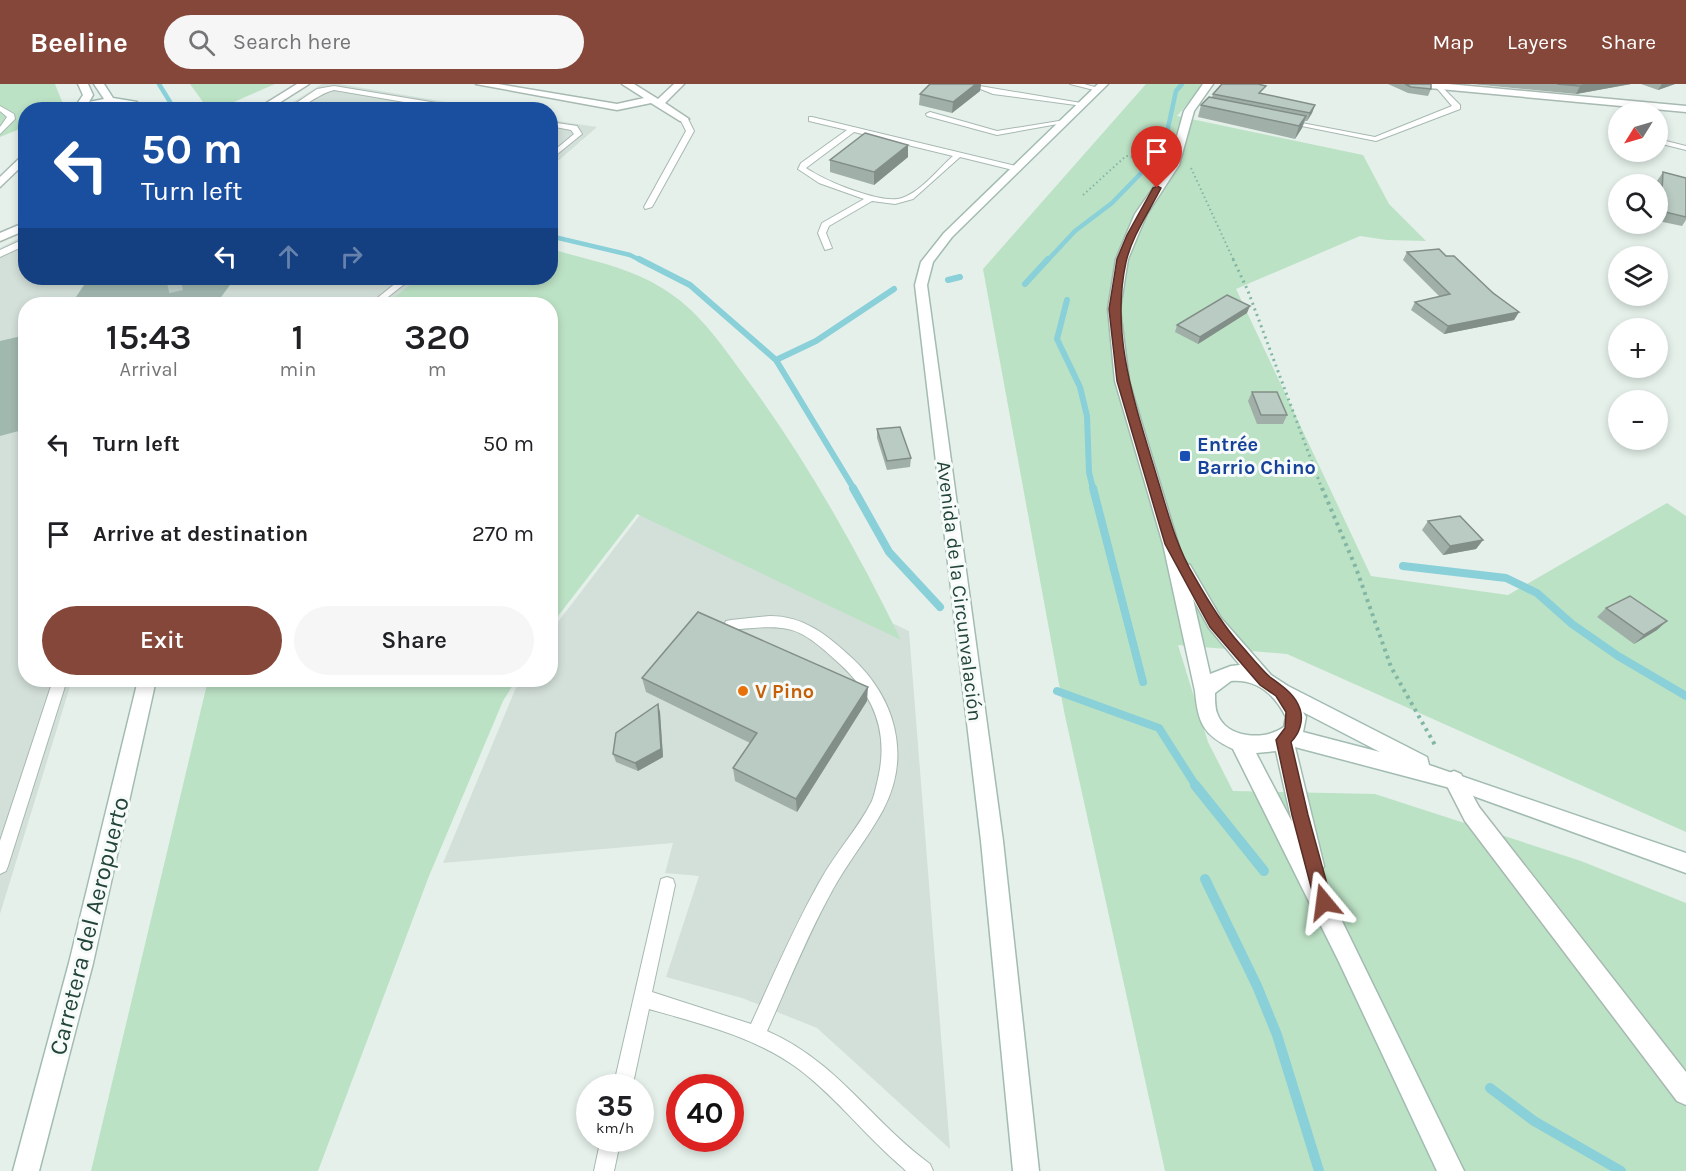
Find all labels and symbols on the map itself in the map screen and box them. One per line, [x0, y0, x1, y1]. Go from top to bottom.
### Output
north arrow [1608, 102, 1668, 162]
pin [1131, 126, 1182, 188]
place label: Entrée Barrio Chino [1197, 433, 1316, 479]
marker: Entrée Barrio Chino [1178, 449, 1192, 463]
street label: Avenida de la Circunvalación [932, 460, 987, 723]
place label: V Pino [755, 680, 814, 703]
marker: V Pino [736, 684, 750, 698]
street label: Carretera del Aeropuerto [43, 794, 135, 1058]
position arrow [1292, 870, 1356, 934]
speed limit sign: 40 [666, 1074, 744, 1152]

